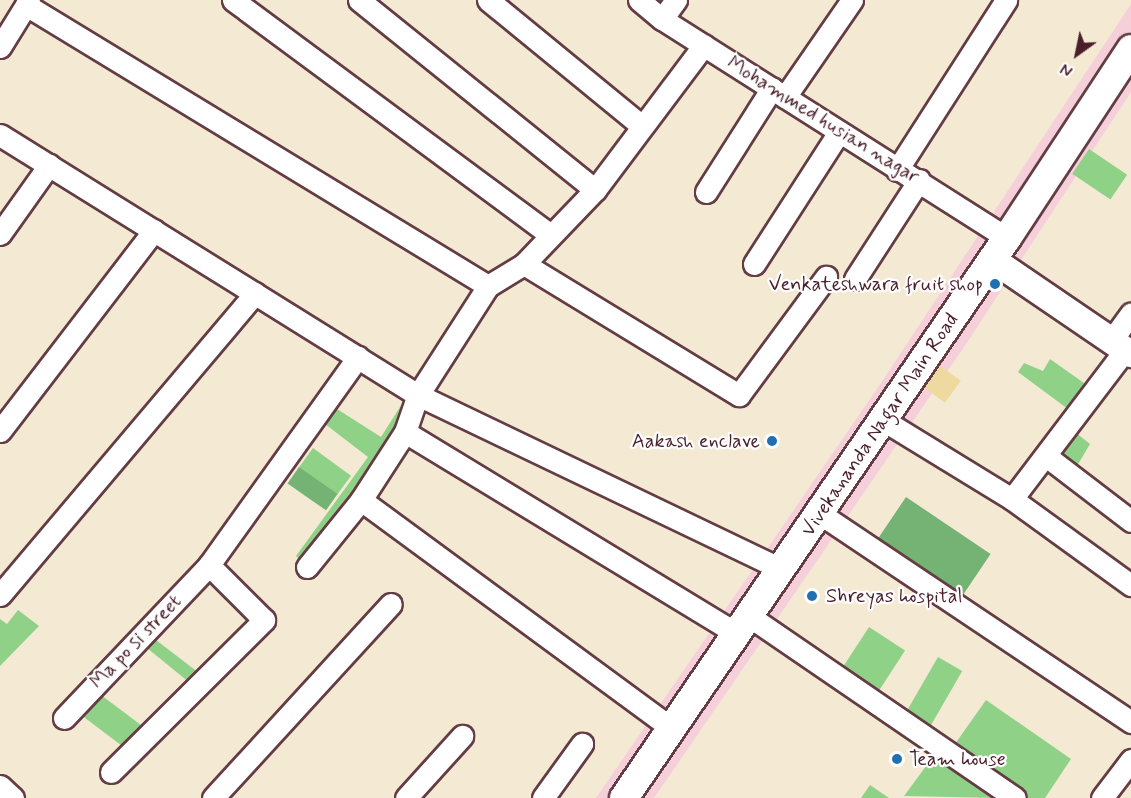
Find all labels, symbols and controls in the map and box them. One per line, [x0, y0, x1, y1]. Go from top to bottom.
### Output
north arrow [1047, 24, 1107, 84]
street label: Mohammed husian nagar [723, 51, 923, 189]
text: N [1057, 58, 1077, 81]
place label: Venkateshwara fruit shop [767, 272, 983, 296]
marker: Venkateshwara fruit shop [988, 277, 1002, 291]
street label: Vivekananda Nagar Main Road [797, 310, 963, 540]
place label: Aakash enclave [632, 429, 760, 453]
marker: Aakash enclave [765, 434, 779, 448]
place label: Shreyas hospital [826, 584, 962, 608]
marker: Shreyas hospital [803, 587, 821, 605]
street label: Ma po si street [85, 590, 187, 694]
place label: Team house [909, 747, 1006, 771]
marker: Team house [890, 752, 904, 766]

